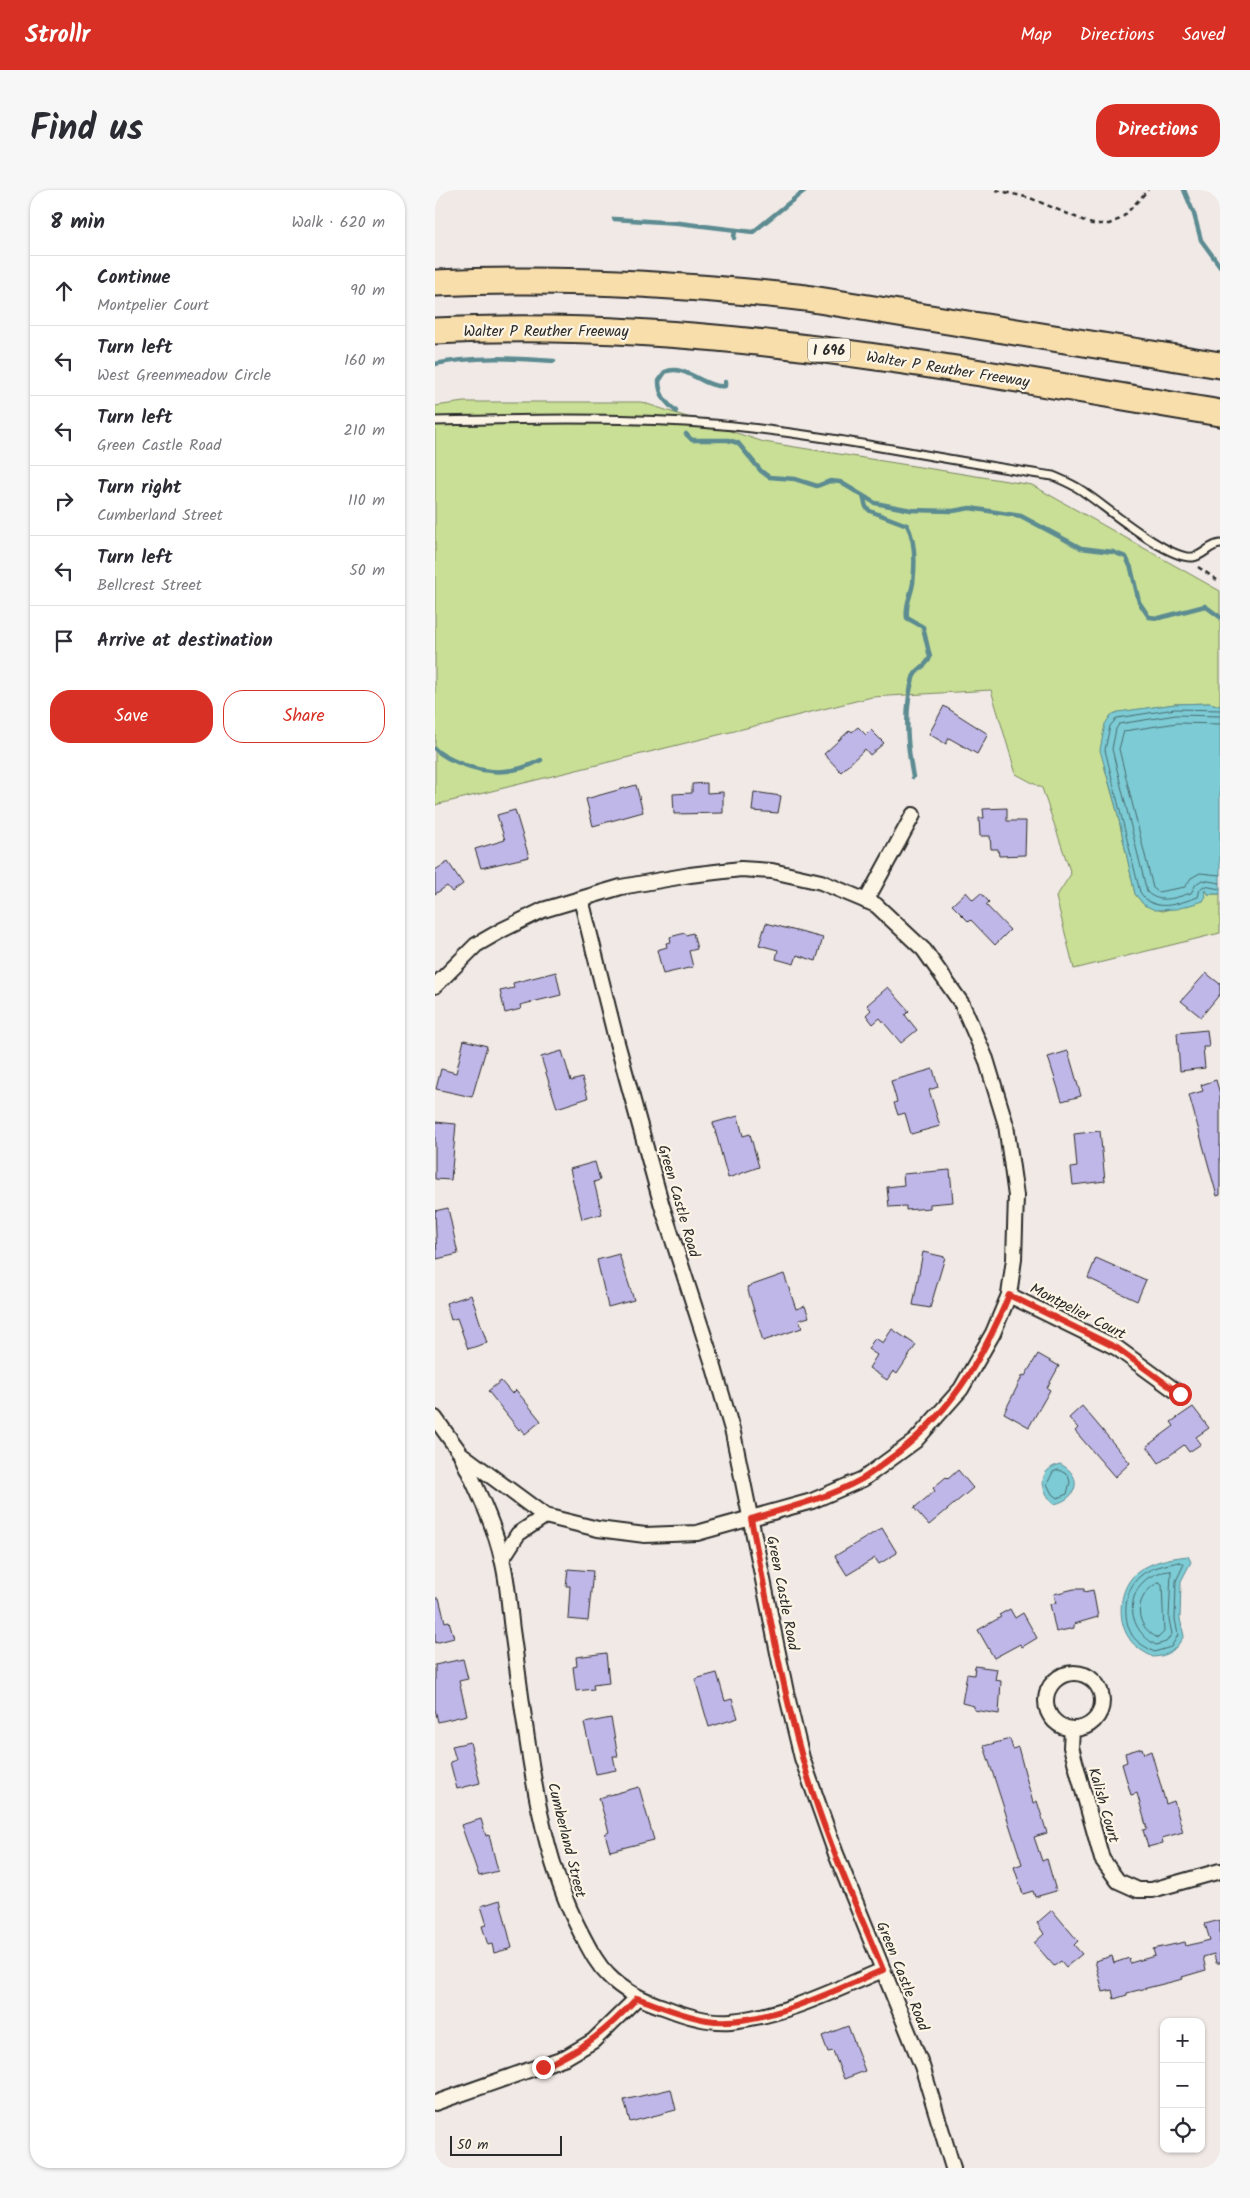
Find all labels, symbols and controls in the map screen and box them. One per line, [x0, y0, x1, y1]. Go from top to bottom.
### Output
text: Strollr [25, 16, 90, 55]
text: Map [1020, 21, 1052, 50]
text: Directions [1080, 21, 1154, 50]
text: Saved [1182, 21, 1225, 50]
text: Find us [30, 102, 143, 158]
button: Directions [1096, 104, 1220, 157]
text: 8 min [50, 206, 105, 239]
text: Walk · 620 m [292, 210, 385, 235]
text: Continue [97, 263, 170, 293]
icon: ahead [50, 277, 78, 305]
text: 90 m [350, 278, 385, 303]
text: Montpelier Court [97, 293, 209, 318]
street label: Walter P Reuther Freeway [464, 320, 629, 344]
text: Turn left [97, 333, 172, 363]
road number: I 696 [808, 338, 850, 362]
street label: Walter P Reuther Freeway [865, 345, 1032, 395]
icon: left [50, 347, 78, 375]
text: 160 m [344, 348, 385, 373]
text: West Greenmeadow Circle [97, 363, 271, 388]
text: Turn left [97, 403, 172, 433]
icon: left [50, 417, 78, 445]
text: 210 m [344, 418, 385, 443]
text: Green Castle Road [97, 433, 221, 458]
text: Turn right [97, 473, 182, 503]
icon: right [50, 487, 78, 515]
text: 110 m [348, 488, 385, 513]
text: Cumberland Street [97, 503, 223, 528]
text: Turn left [97, 543, 172, 573]
icon: left [50, 557, 78, 585]
text: 50 m [349, 558, 385, 583]
text: Bellcrest Street [97, 573, 202, 598]
text: Arrive at destination [97, 626, 273, 656]
icon: arrive [50, 627, 78, 655]
button: Save [50, 690, 213, 743]
button: Share [223, 690, 385, 743]
street label: Green Castle Road [650, 1142, 706, 1261]
street label: Montpelier Court [1025, 1277, 1130, 1347]
route start [1169, 1383, 1192, 1406]
street label: Green Castle Road [759, 1534, 805, 1653]
street label: Kalish Court [1081, 1765, 1125, 1846]
street label: Cumberland Street [540, 1780, 592, 1901]
street label: Green Castle Road [869, 1918, 935, 2035]
map controls [1160, 2018, 1205, 2153]
button: + [1160, 2018, 1205, 2063]
route end [532, 2056, 555, 2079]
button: − [1160, 2063, 1205, 2108]
button: locate [1160, 2108, 1205, 2153]
scale bar [450, 2133, 563, 2156]
text: 50 m [457, 2134, 488, 2156]

